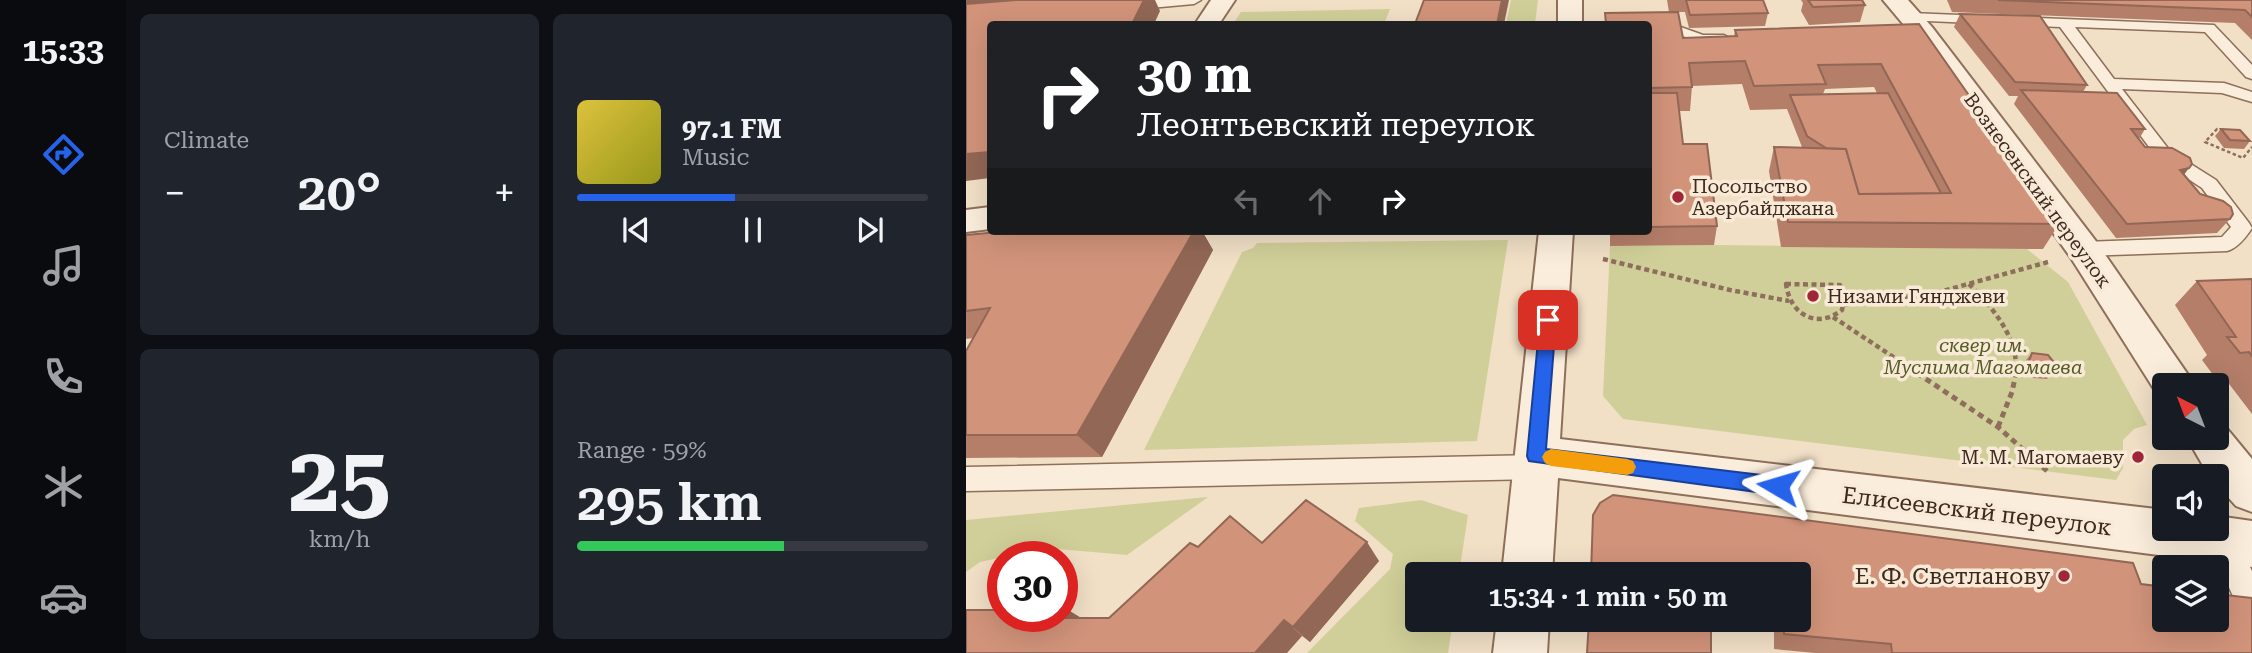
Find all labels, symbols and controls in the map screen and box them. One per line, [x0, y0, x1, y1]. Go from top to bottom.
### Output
text: 15:33 [22, 31, 104, 69]
text: 30 m [1137, 47, 1252, 104]
icon: right [1022, 49, 1113, 140]
street label: Вознесенский переулок [1959, 88, 2116, 292]
text: Леонтьевский переулок [1137, 106, 1535, 144]
text: 97.1 FM [682, 114, 782, 144]
text: Climate [164, 127, 249, 154]
icon: directions [39, 130, 88, 179]
text: Music [682, 144, 749, 171]
text: 20° [298, 162, 381, 223]
text: − [164, 171, 185, 215]
text: + [494, 171, 515, 215]
place label: Посольство Азербайджана [1692, 175, 1835, 220]
icon: left [1228, 182, 1266, 220]
icon: ahead [1301, 182, 1339, 220]
icon: right [1374, 182, 1412, 220]
marker: Посольство Азербайджана [1670, 189, 1686, 205]
icon: previous [617, 211, 655, 249]
icon: pause [734, 211, 772, 249]
icon: next [851, 211, 889, 249]
icon: music [39, 241, 88, 290]
place label: Низами Гянджеви [1827, 285, 2006, 308]
marker: Низами Гянджеви [1805, 288, 1821, 304]
pin [1518, 290, 1578, 350]
icon: arrive [1529, 301, 1567, 339]
park label: сквер им. Муслима Магомаева [1883, 334, 2082, 379]
icon: phone [39, 352, 88, 401]
north arrow [2152, 373, 2230, 450]
map controls [2152, 373, 2229, 632]
text: 25 [289, 427, 390, 533]
text: Range · 59% [577, 437, 706, 464]
place label: М. М. Магомаеву [1961, 446, 2125, 469]
position arrow [1741, 449, 1815, 523]
marker: М. М. Магомаеву [2130, 449, 2146, 465]
icon: climate [39, 462, 88, 511]
button: sound [2152, 464, 2229, 541]
text: 295 km [577, 472, 762, 533]
street label: Елисеевский переулок [1841, 482, 2114, 541]
text: km/h [309, 526, 370, 553]
speed limit sign: 30 [987, 541, 1078, 632]
button: layers [2152, 555, 2229, 632]
place label: Е. Ф. Светланову [1855, 563, 2050, 590]
marker: Е. Ф. Светланову [2056, 568, 2072, 584]
icon: car [39, 573, 88, 622]
text: 15:34 · 1 min · 50 m [1488, 582, 1728, 612]

